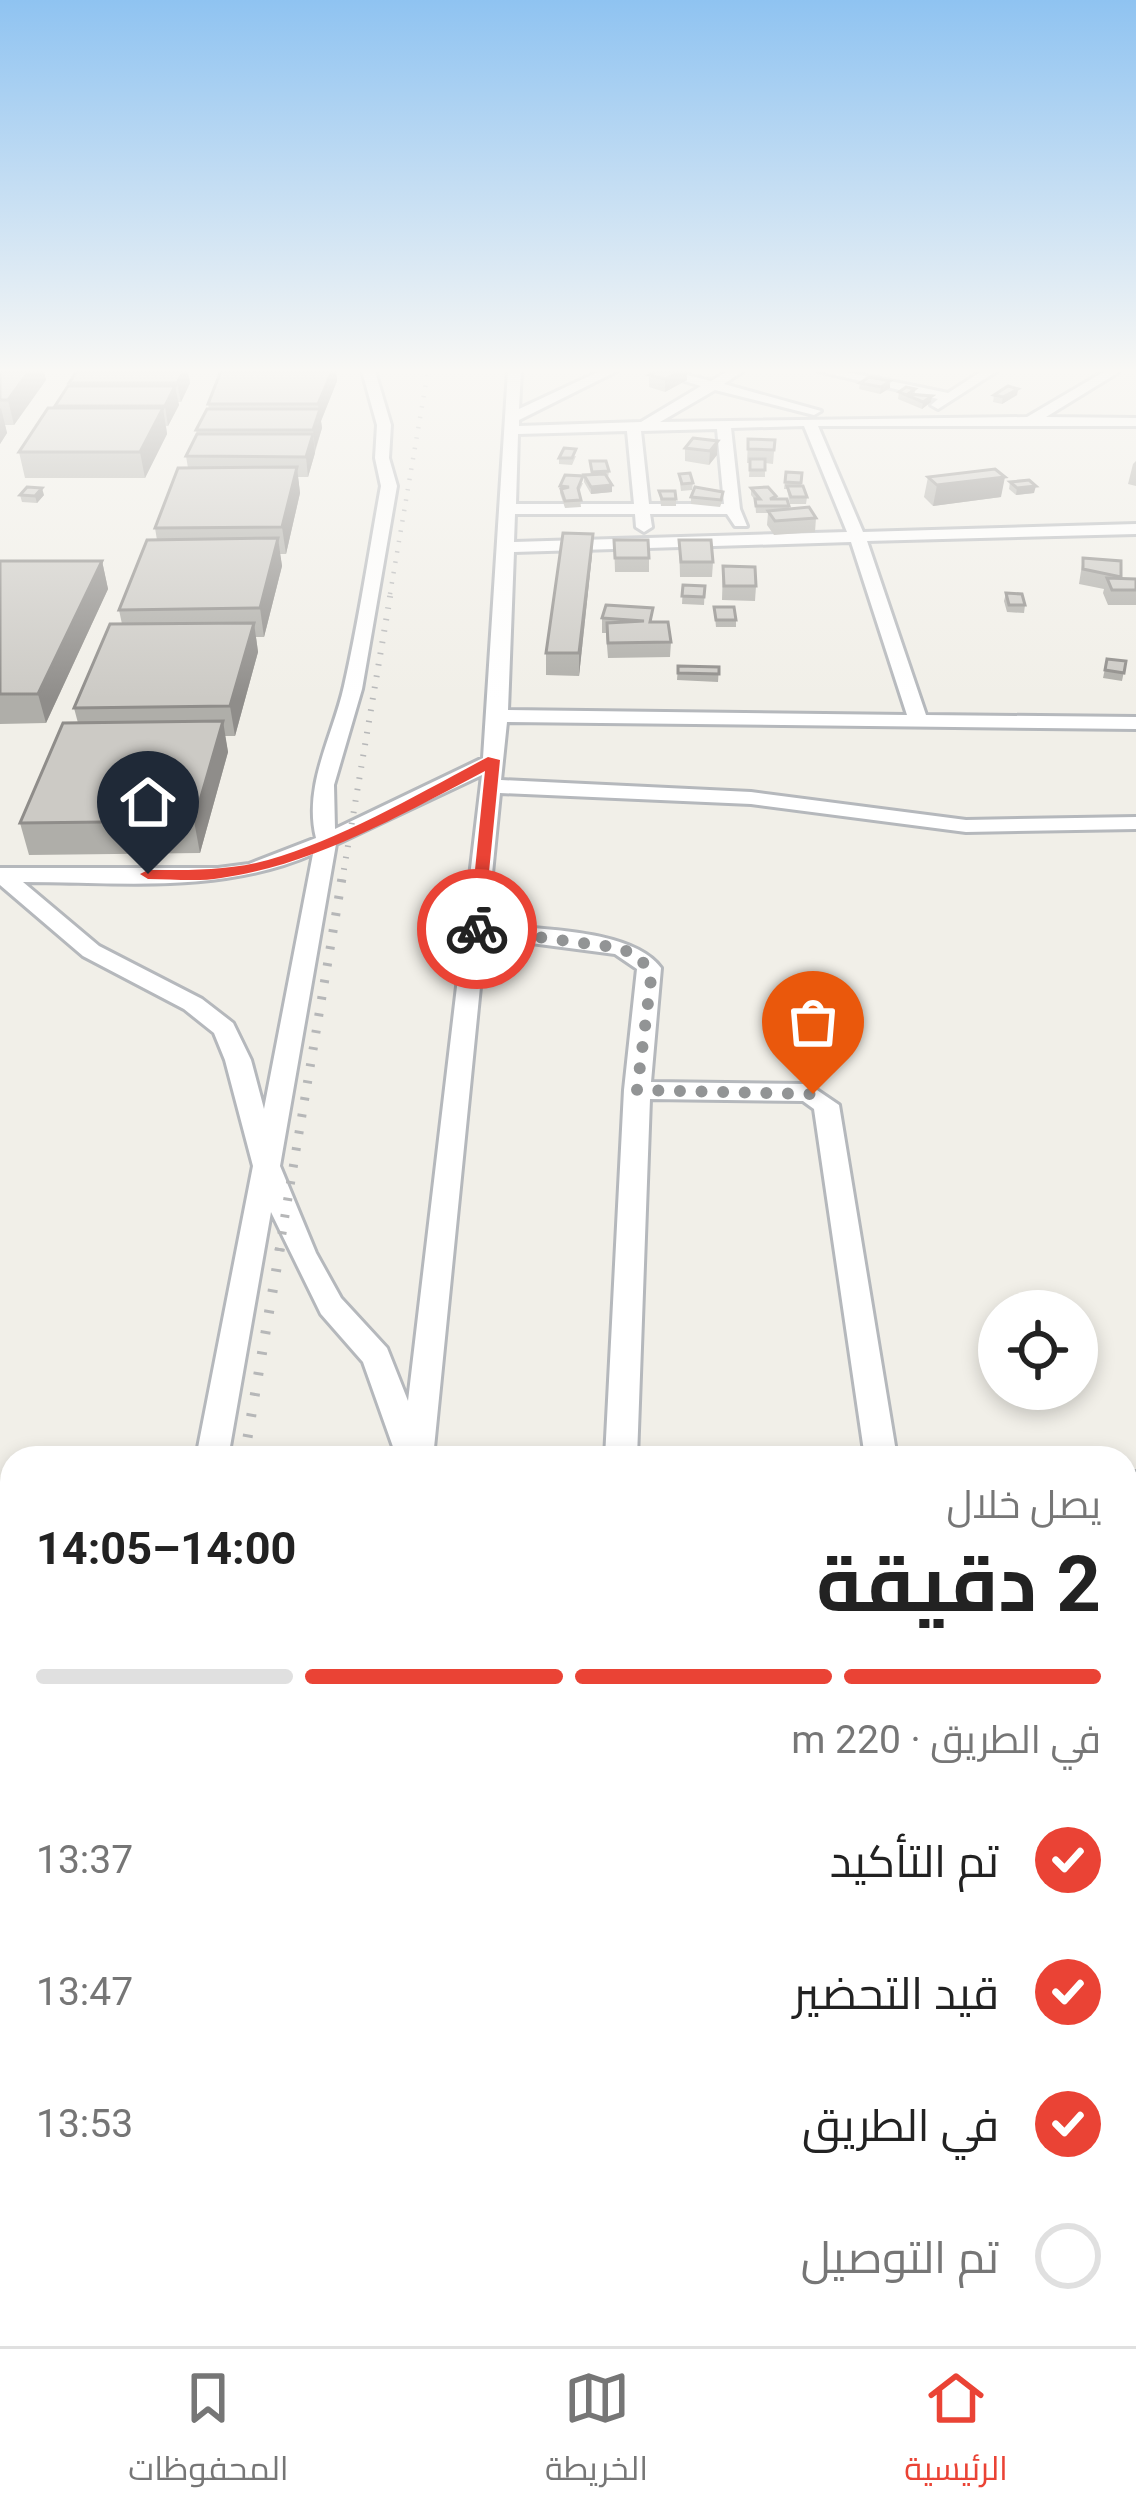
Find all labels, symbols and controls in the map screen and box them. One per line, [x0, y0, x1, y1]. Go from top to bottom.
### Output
pin [97, 751, 199, 874]
icon: home [115, 769, 181, 835]
courier [417, 869, 537, 989]
icon: bike [444, 896, 510, 962]
pin [762, 971, 864, 1094]
icon: bag [780, 989, 846, 1055]
map controls [978, 1290, 1098, 1410]
button: locate [978, 1290, 1098, 1410]
text: يصل خلال [947, 1482, 1101, 1528]
text: 14:00–14:05 [36, 1522, 296, 1575]
text: 2 دقيقة [816, 1539, 1101, 1630]
text: في الطريق · 220 m [791, 1717, 1101, 1763]
icon: check [1035, 1827, 1101, 1893]
text: تم التأكيد [830, 1835, 999, 1888]
text: 13:37 [36, 1837, 133, 1883]
icon: check [1035, 1959, 1101, 2025]
text: قيد التحضير [793, 1967, 999, 2020]
text: 13:47 [36, 1969, 133, 2015]
icon: check [1035, 2091, 1101, 2157]
text: في الطريق [802, 2099, 999, 2152]
text: 13:53 [36, 2101, 133, 2147]
text: تم التوصيل [801, 2231, 999, 2284]
tab: المحفوظات [128, 2365, 289, 2499]
tab: الخريطة [545, 2365, 648, 2499]
tab: الرئيسية [904, 2365, 1008, 2499]

